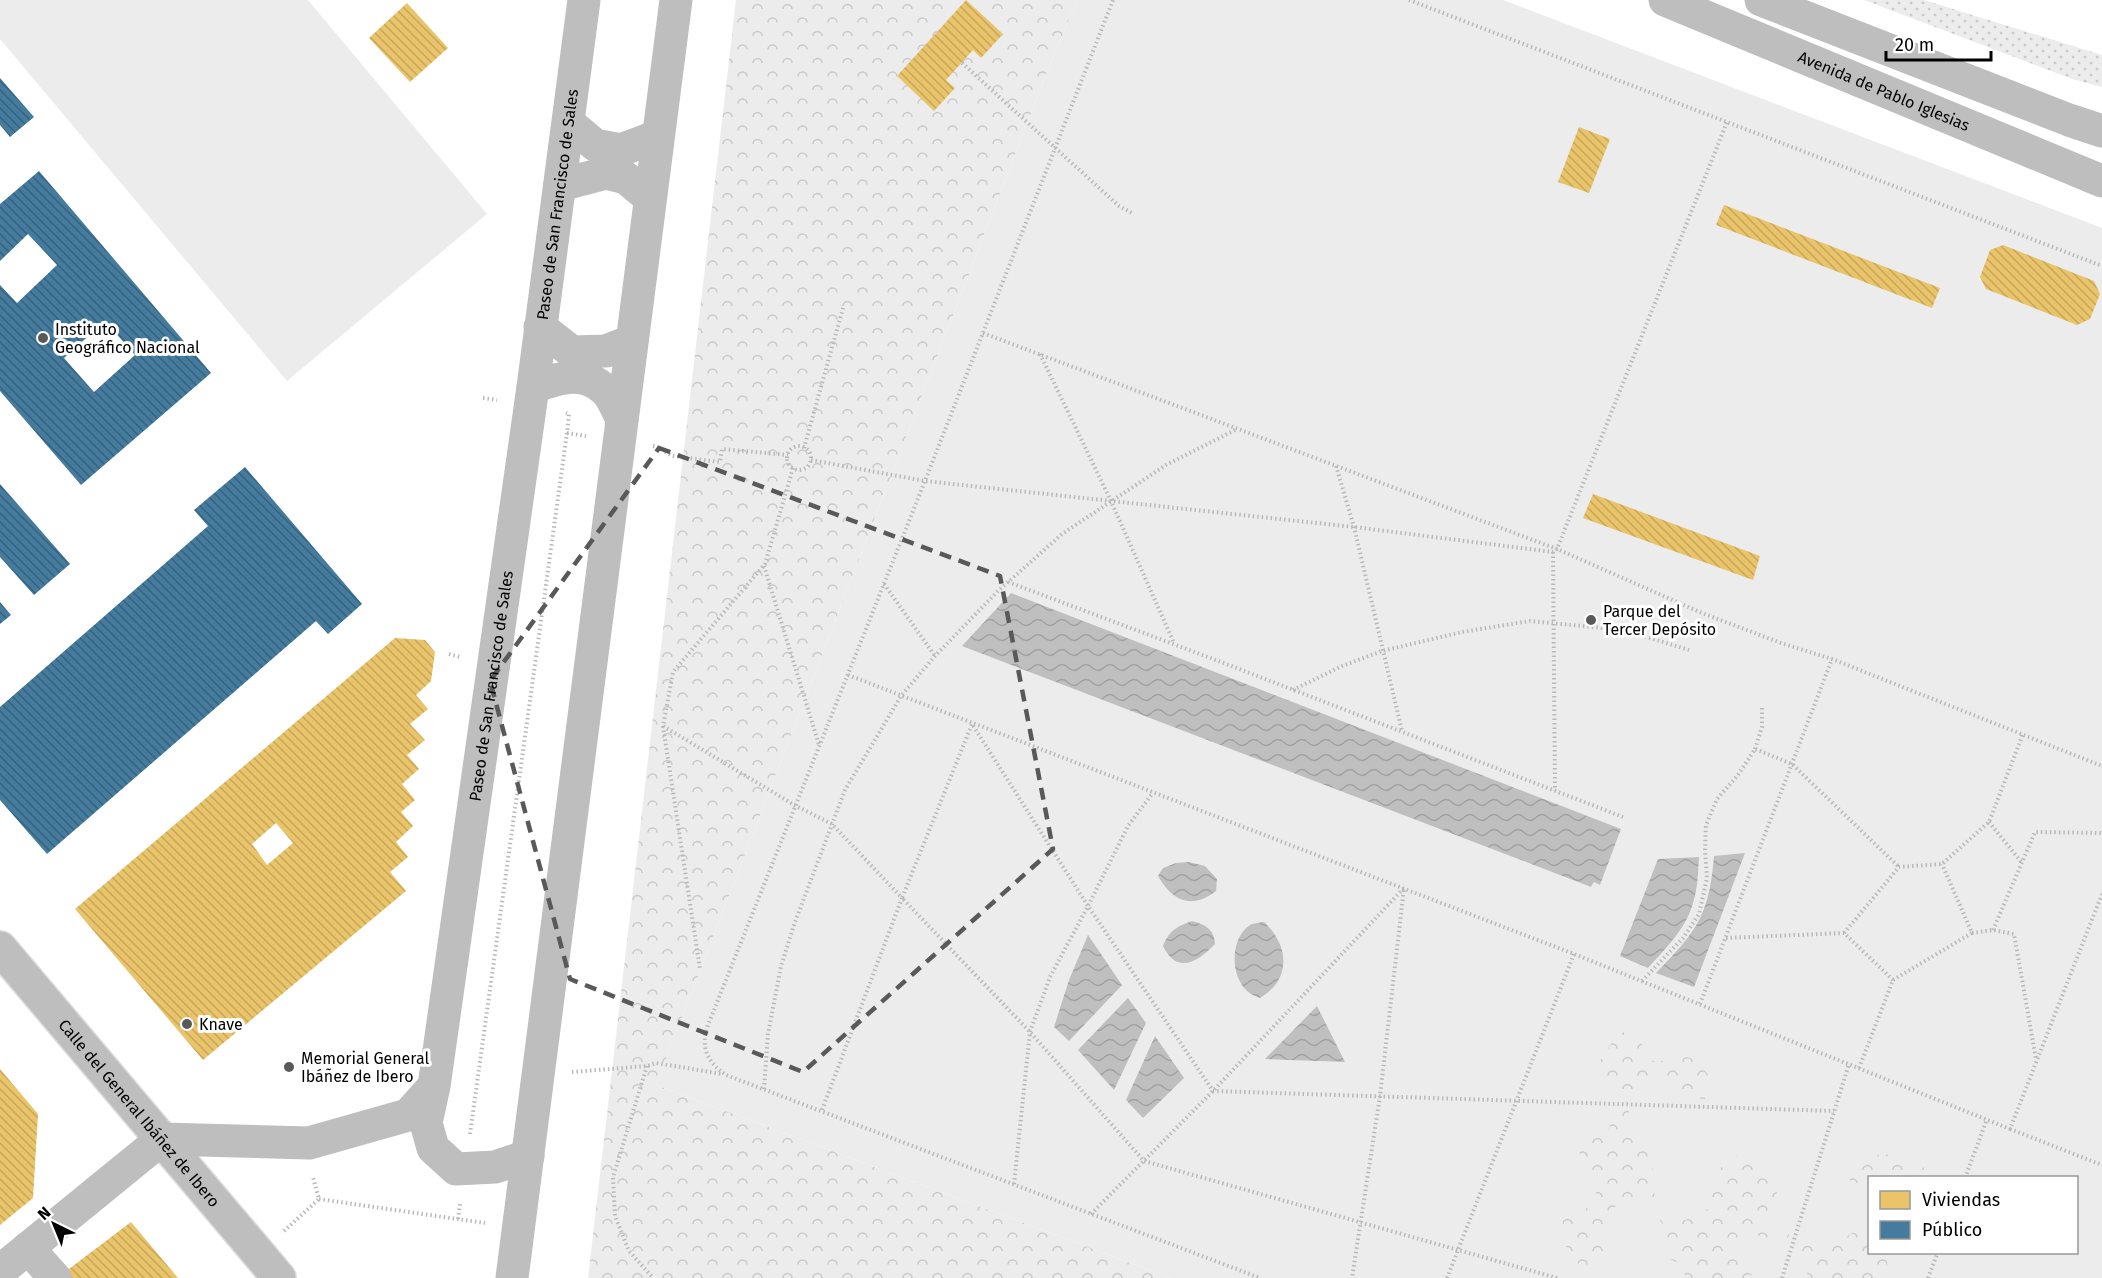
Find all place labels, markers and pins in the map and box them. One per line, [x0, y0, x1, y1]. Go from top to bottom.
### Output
place label: Instituto Geográfico Nacional [55, 320, 200, 357]
marker: Instituto Geográfico Nacional [36, 331, 50, 345]
place label: Parque del Tercer Depósito [1603, 602, 1716, 639]
marker: Parque del Tercer Depósito [1584, 613, 1598, 627]
place label: Knave [199, 1015, 243, 1034]
marker: Knave [180, 1017, 194, 1031]
place label: Memorial General Ibáñez de Ibero [301, 1049, 429, 1086]
marker: Memorial General Ibáñez de Ibero [282, 1060, 296, 1074]

